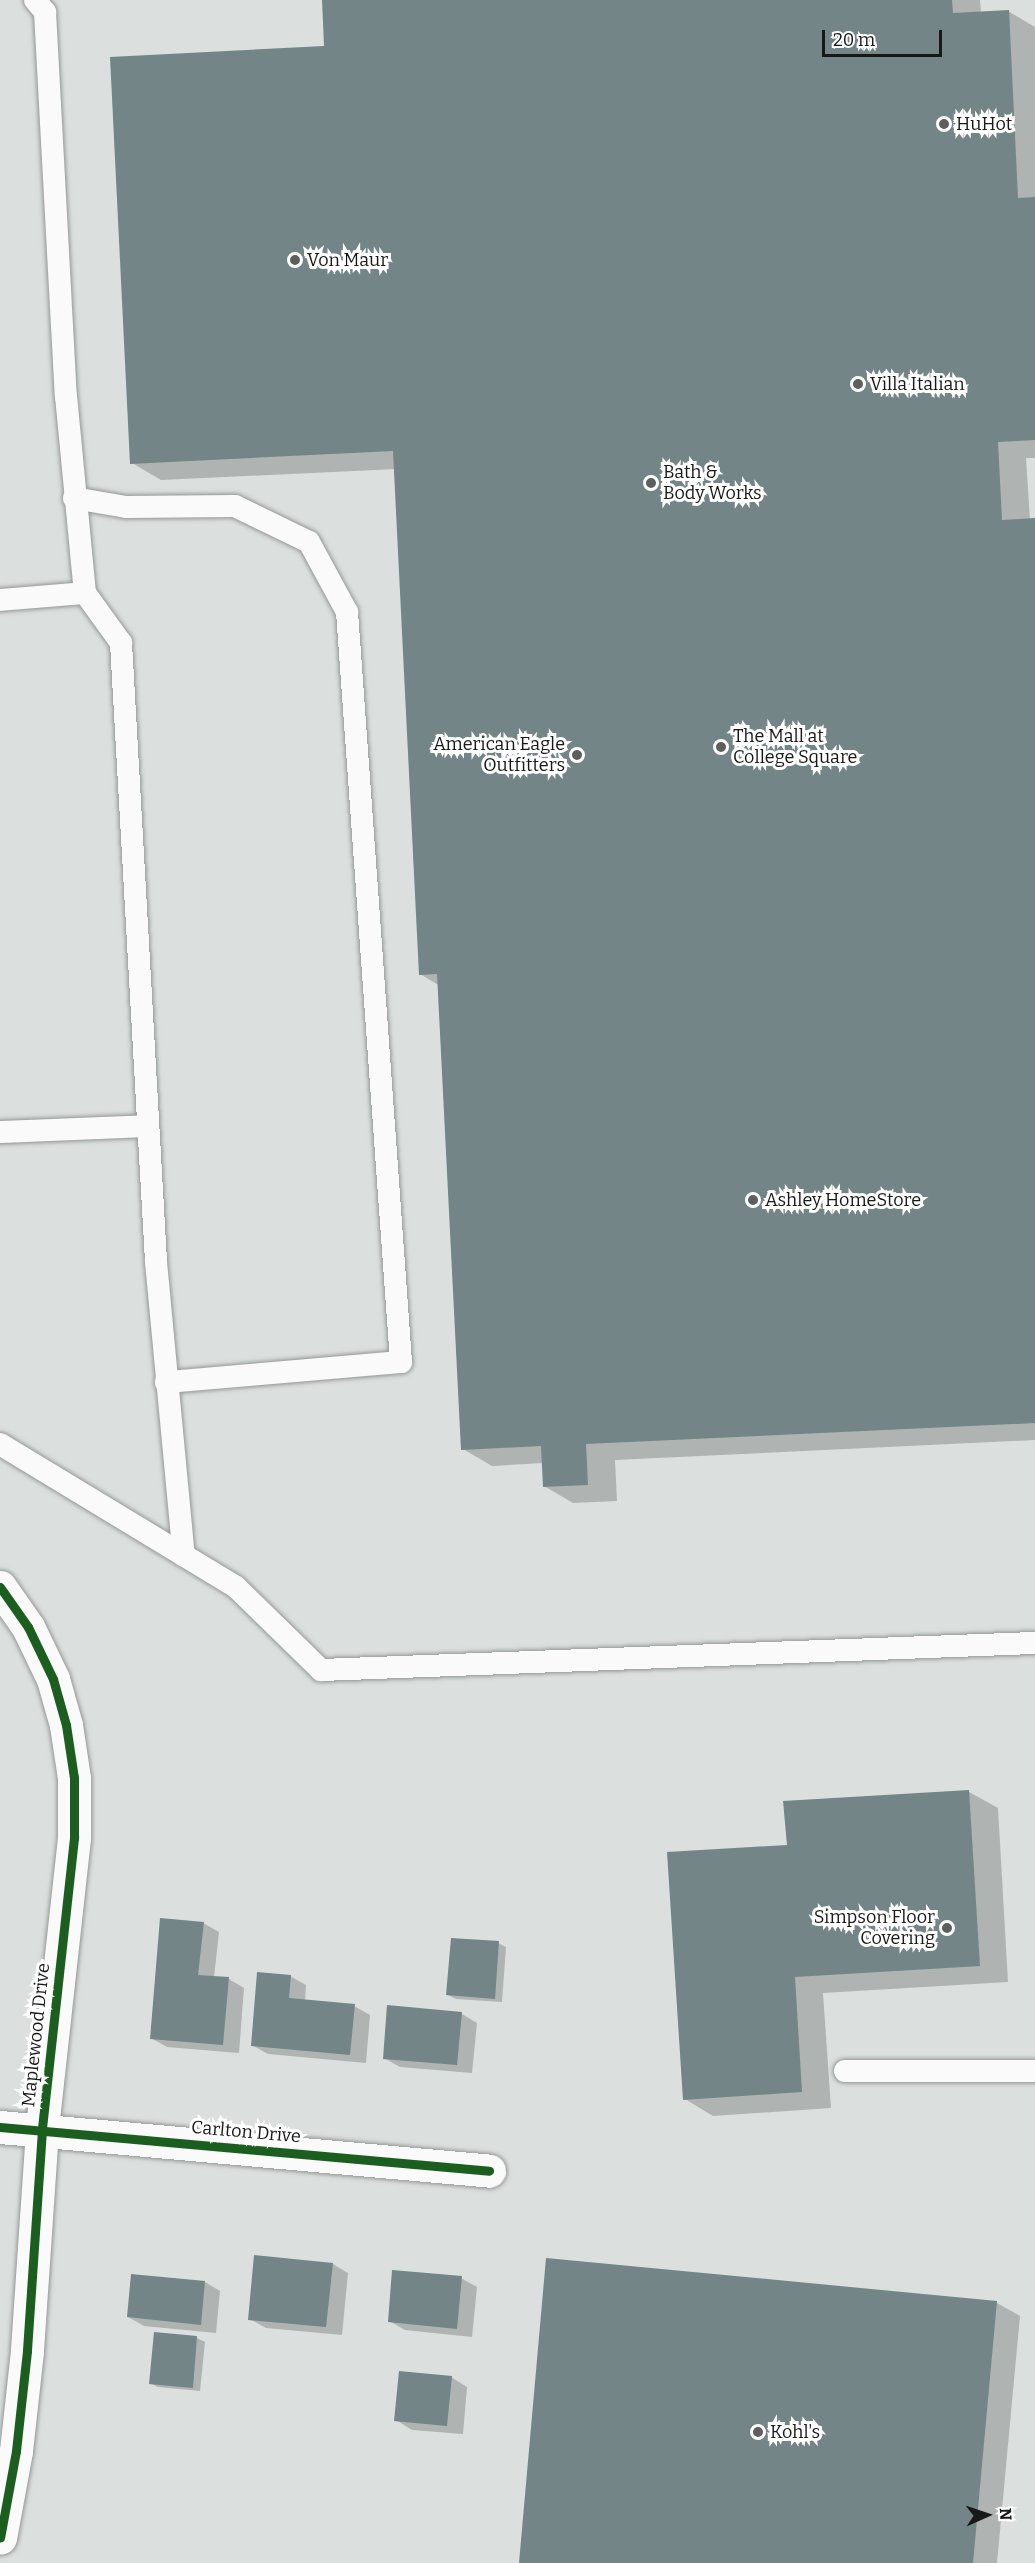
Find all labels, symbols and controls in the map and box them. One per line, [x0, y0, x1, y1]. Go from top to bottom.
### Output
scale bar [825, 18, 945, 56]
text: 20 m [833, 29, 875, 51]
place label: HuHot [956, 113, 1012, 135]
marker: HuHot [937, 117, 951, 131]
place label: Von Maur [307, 249, 388, 271]
marker: Von Maur [288, 253, 302, 267]
place label: Villa Italian [870, 373, 965, 395]
marker: Villa Italian [851, 377, 865, 391]
place label: Bath & Body Works [663, 462, 762, 504]
marker: Bath & Body Works [644, 476, 658, 490]
place label: The Mall at College Square [733, 726, 857, 768]
place label: American Eagle Outfitters [433, 734, 565, 777]
marker: The Mall at College Square [714, 740, 728, 754]
marker: American Eagle Outfitters [570, 748, 584, 762]
place label: Ashley HomeStore [765, 1189, 921, 1211]
marker: Ashley HomeStore [746, 1193, 760, 1207]
place label: Simpson Floor Covering [814, 1907, 935, 1950]
marker: Simpson Floor Covering [940, 1921, 954, 1935]
street label: Maplewood Drive [18, 1962, 54, 2108]
street label: Carlton Drive [190, 2116, 302, 2148]
place label: Kohl's [770, 2421, 820, 2443]
marker: Kohl's [751, 2425, 765, 2439]
north arrow [957, 2485, 1017, 2545]
text: N [996, 2507, 1015, 2521]

